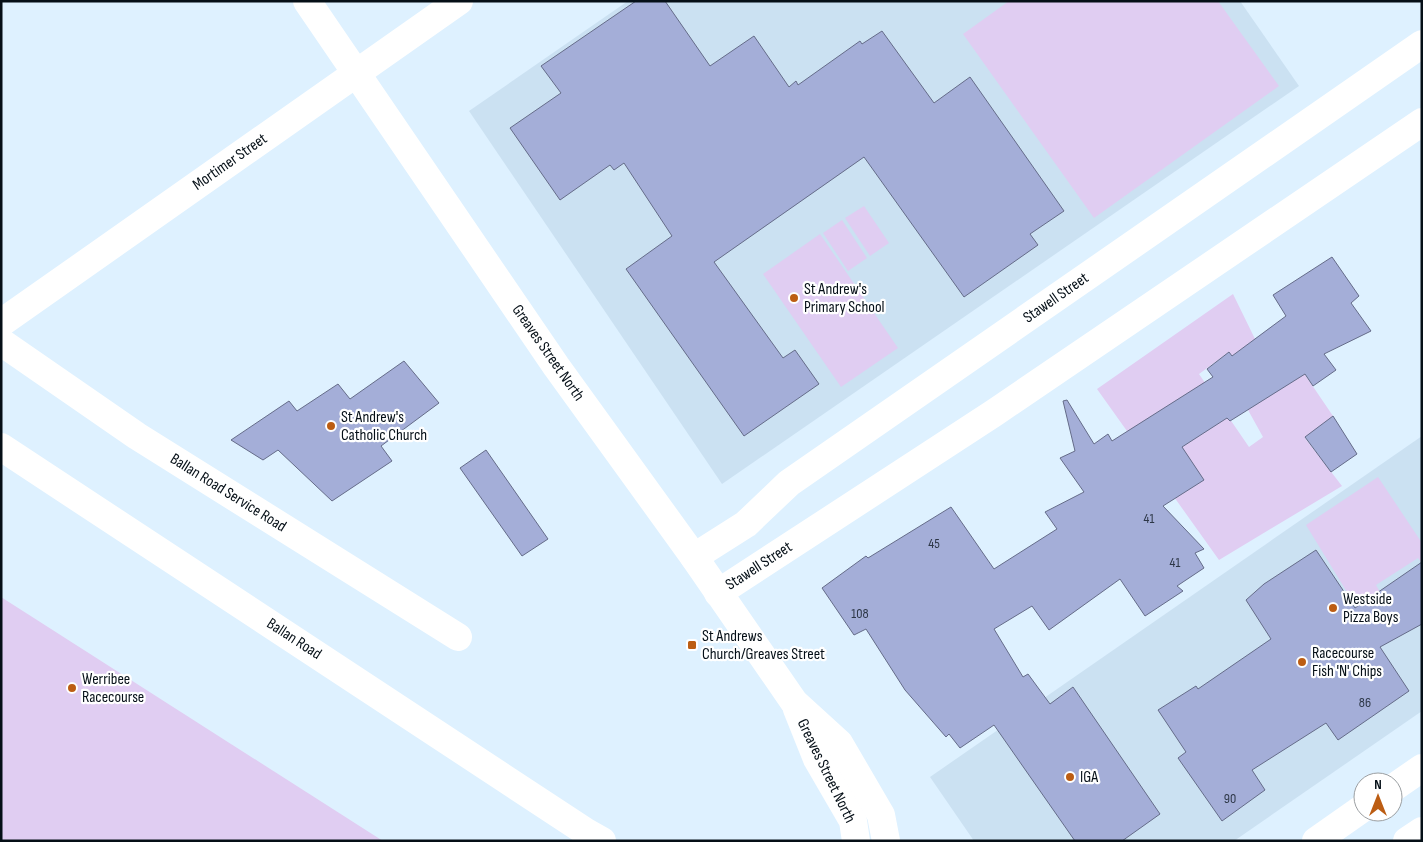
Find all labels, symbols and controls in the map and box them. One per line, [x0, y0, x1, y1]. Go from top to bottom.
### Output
street label: Mortimer Street [189, 129, 271, 195]
street label: Stawell Street [1020, 269, 1092, 327]
place label: St Andrew's Primary School [804, 280, 885, 317]
marker: St Andrew's Primary School [788, 292, 800, 304]
street label: Greaves Street North [508, 301, 588, 405]
place label: St Andrew's Catholic Church [341, 408, 427, 445]
marker: St Andrew's Catholic Church [325, 420, 337, 432]
street label: Ballan Road Service Road [166, 450, 290, 536]
house number: 41 [1144, 510, 1154, 527]
house number: 45 [928, 535, 940, 552]
street label: Stawell Street [722, 537, 796, 594]
house number: 41 [1170, 554, 1180, 571]
place label: Westside Pizza Boys [1343, 590, 1399, 627]
marker: Westside Pizza Boys [1327, 602, 1339, 614]
house number: 108 [851, 605, 869, 622]
street label: Ballan Road [263, 614, 325, 664]
place label: St Andrews Church/Greaves Street [702, 627, 825, 664]
marker: St Andrews Church/Greaves Street [686, 639, 698, 651]
place label: Racecourse Fish 'N' Chips [1312, 644, 1382, 681]
marker: Racecourse Fish 'N' Chips [1296, 656, 1308, 668]
place label: Werribee Racecourse [82, 670, 144, 707]
marker: Werribee Racecourse [66, 682, 78, 694]
house number: 86 [1359, 694, 1371, 711]
street label: Greaves Street North [793, 716, 859, 826]
place label: IGA [1080, 768, 1098, 787]
marker: IGA [1064, 771, 1076, 783]
north arrow [1353, 772, 1403, 822]
text: N [1374, 776, 1382, 793]
house number: 90 [1224, 790, 1236, 807]

